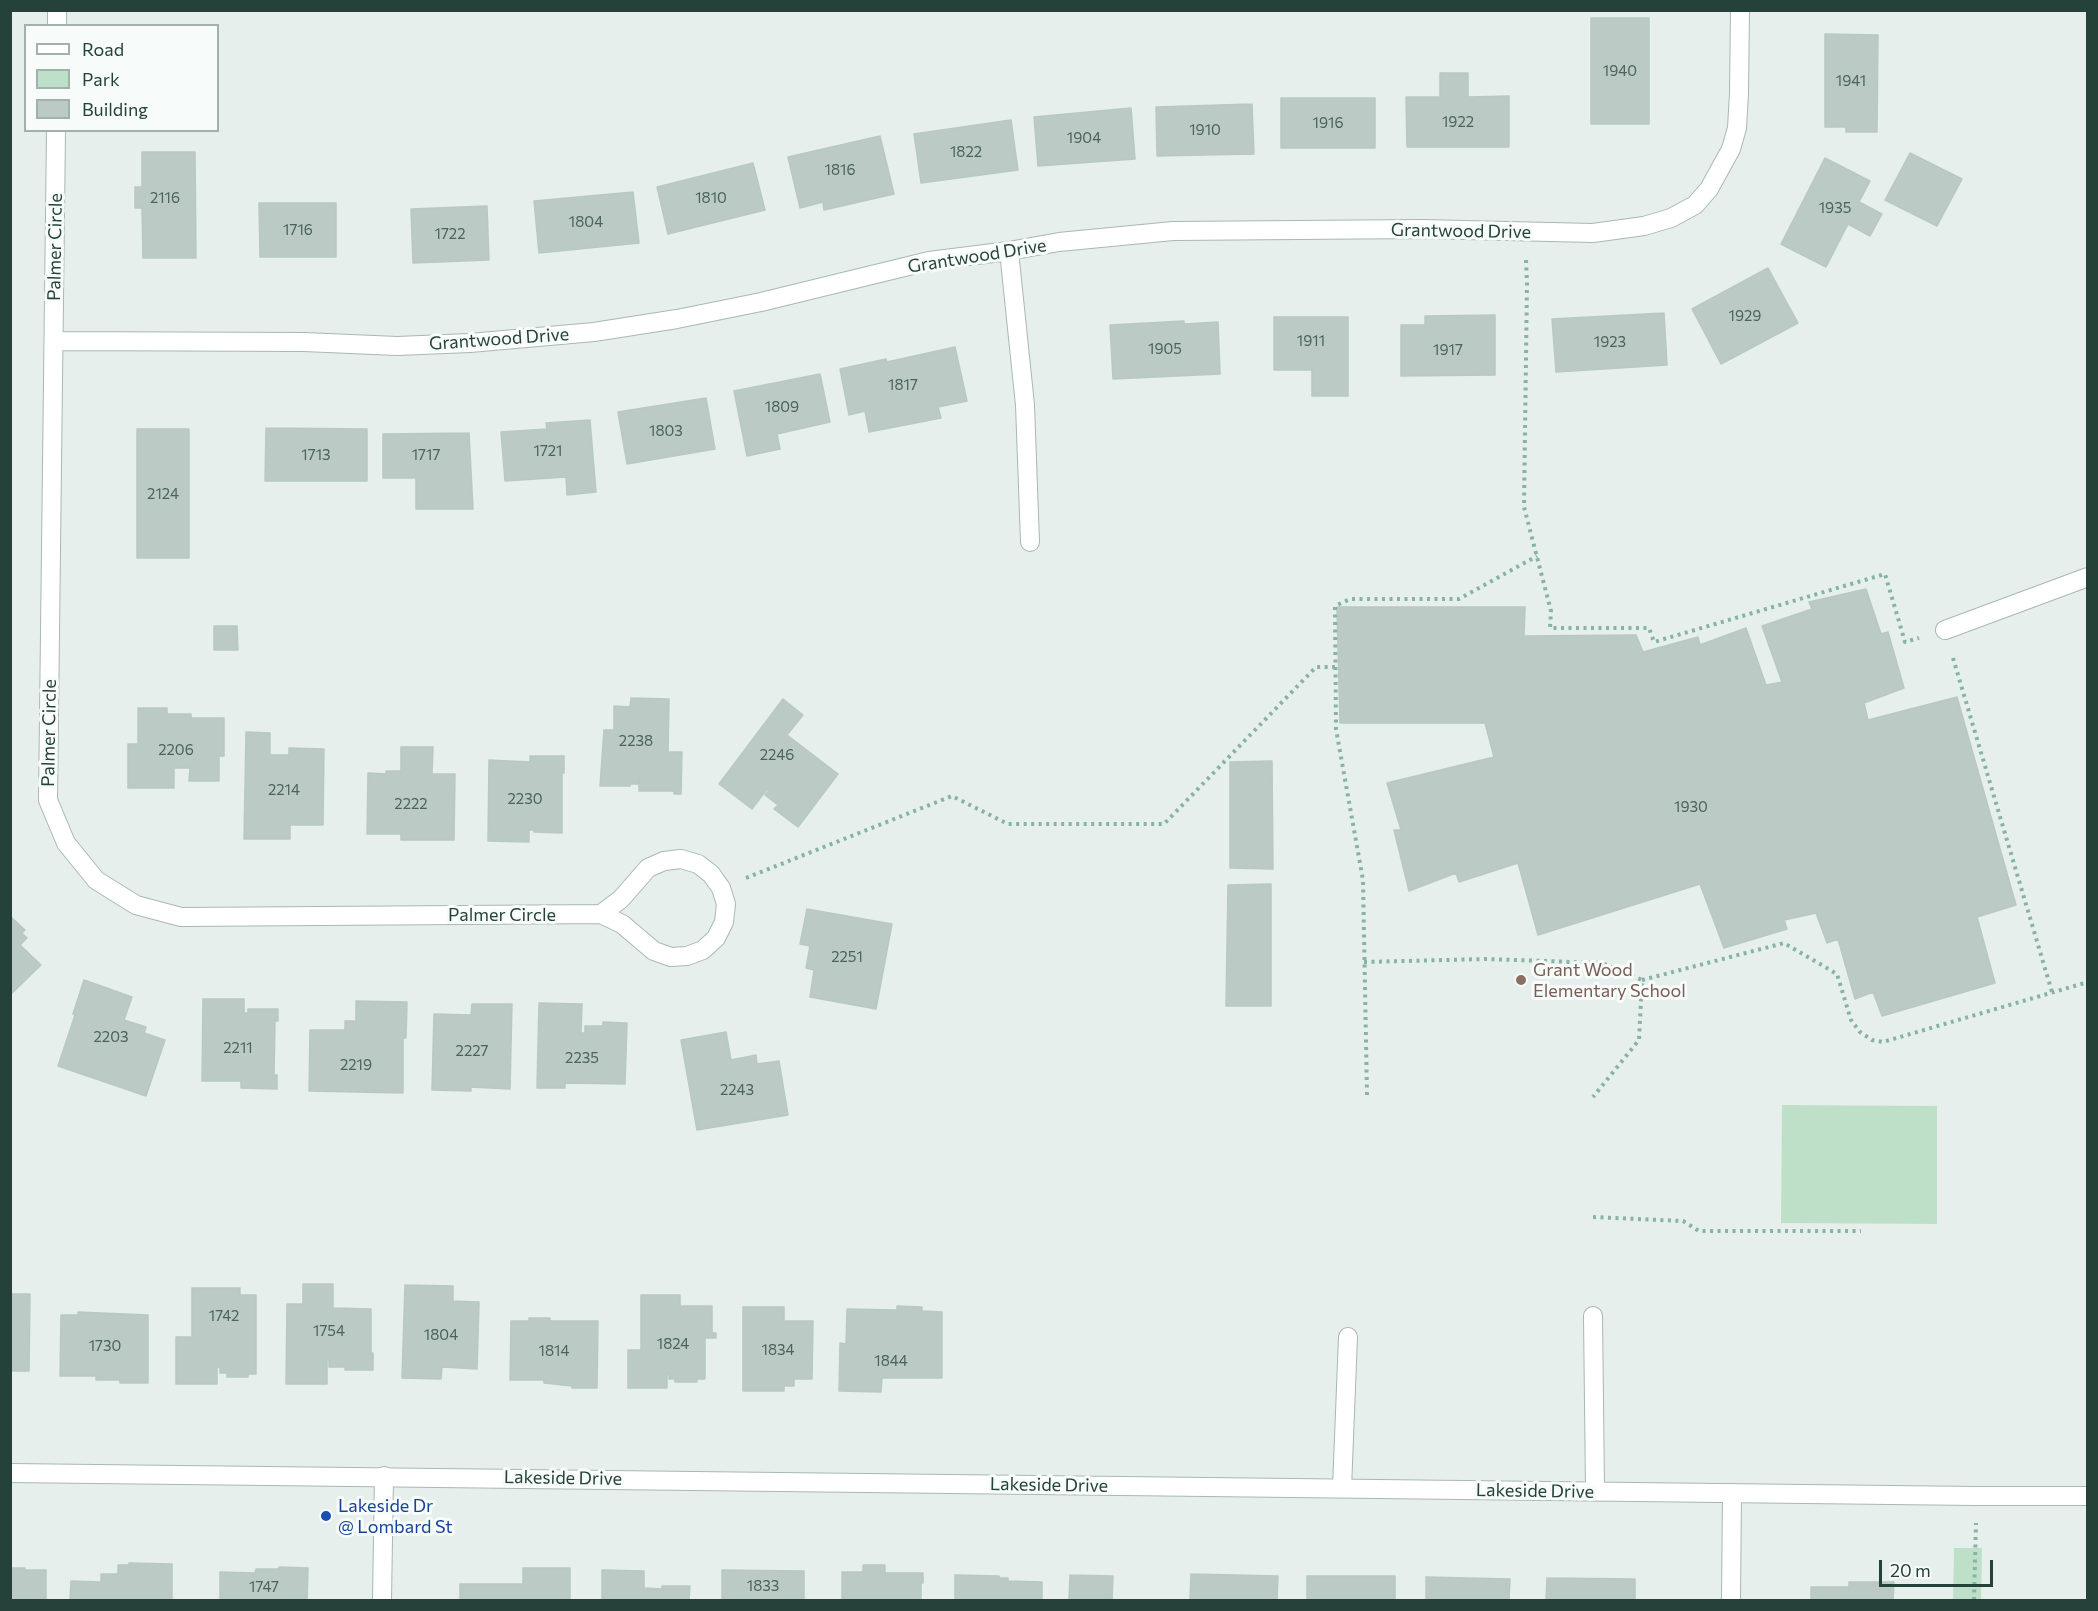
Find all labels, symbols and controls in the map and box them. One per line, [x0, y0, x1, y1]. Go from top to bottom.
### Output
legend [24, 24, 219, 132]
text: Road [82, 38, 124, 60]
house number: 1940 [1603, 62, 1637, 80]
text: Park [82, 68, 120, 90]
house number: 1941 [1836, 72, 1866, 90]
text: Building [82, 98, 148, 120]
house number: 1922 [1442, 113, 1474, 131]
house number: 1916 [1312, 114, 1344, 132]
house number: 1910 [1189, 121, 1221, 139]
house number: 1904 [1067, 129, 1101, 147]
house number: 1822 [950, 143, 982, 161]
house number: 1816 [824, 161, 856, 179]
house number: 2116 [150, 189, 180, 207]
house number: 1810 [695, 189, 727, 207]
street label: Palmer Circle [43, 193, 67, 301]
house number: 1935 [1819, 199, 1851, 217]
house number: 1804 [569, 213, 603, 231]
street label: Grantwood Drive [1391, 219, 1531, 243]
house number: 1716 [283, 221, 313, 239]
house number: 1722 [435, 225, 465, 243]
street label: Grantwood Drive [906, 234, 1048, 278]
house number: 1929 [1729, 307, 1761, 325]
street label: Grantwood Drive [428, 323, 570, 355]
house number: 1911 [1297, 332, 1325, 350]
house number: 1923 [1594, 333, 1626, 351]
house number: 1905 [1148, 340, 1182, 358]
house number: 1917 [1433, 341, 1463, 359]
house number: 1817 [888, 376, 918, 394]
house number: 1809 [765, 398, 799, 416]
house number: 1803 [649, 422, 683, 440]
house number: 1721 [533, 442, 563, 460]
house number: 1713 [301, 446, 331, 464]
house number: 1717 [412, 446, 440, 464]
house number: 2124 [147, 485, 179, 503]
street label: Palmer Circle [37, 679, 61, 787]
house number: 2238 [619, 732, 653, 750]
house number: 2206 [158, 741, 194, 759]
house number: 2246 [760, 746, 794, 764]
house number: 2214 [268, 781, 300, 799]
house number: 2230 [508, 790, 542, 808]
house number: 2222 [394, 795, 428, 813]
house number: 1930 [1674, 798, 1708, 816]
street label: Palmer Circle [448, 904, 556, 926]
house number: 2251 [831, 948, 863, 966]
place label: Grant Wood Elementary School [1533, 959, 1686, 1002]
marker: Grant Wood Elementary School [1514, 973, 1528, 987]
house number: 2203 [94, 1028, 128, 1046]
house number: 2211 [223, 1039, 253, 1057]
house number: 2227 [456, 1042, 488, 1060]
house number: 2235 [565, 1049, 599, 1067]
house number: 2219 [340, 1056, 372, 1074]
house number: 2243 [720, 1081, 754, 1099]
house number: 1742 [209, 1307, 239, 1325]
house number: 1754 [313, 1322, 345, 1340]
house number: 1804 [424, 1326, 458, 1344]
house number: 1824 [657, 1335, 689, 1353]
house number: 1730 [89, 1337, 121, 1355]
house number: 1834 [761, 1341, 795, 1359]
house number: 1814 [539, 1342, 569, 1360]
house number: 1844 [874, 1352, 908, 1370]
street label: Lakeside Drive [504, 1466, 622, 1490]
street label: Lakeside Drive [990, 1473, 1108, 1497]
street label: Lakeside Drive [1476, 1479, 1594, 1503]
place label: Lakeside Dr @ Lombard St [338, 1495, 453, 1538]
marker: Lakeside Dr @ Lombard St [319, 1509, 333, 1523]
scale bar [1882, 1548, 1996, 1586]
text: 20 m [1890, 1559, 1931, 1581]
house number: 1833 [747, 1577, 779, 1595]
house number: 1747 [249, 1578, 279, 1596]

